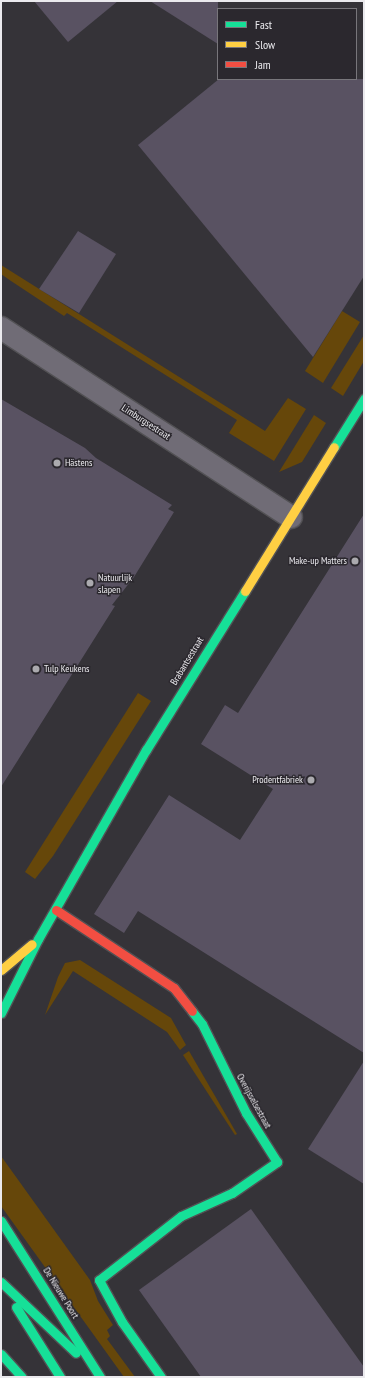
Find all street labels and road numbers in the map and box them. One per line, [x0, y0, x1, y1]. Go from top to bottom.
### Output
street label: Limburgsestraat [119, 402, 173, 442]
street label: Brabantsestraat [168, 635, 206, 687]
street label: Overijsselsestraat [234, 1072, 274, 1130]
street label: De Nieuwe Poort [40, 1265, 82, 1321]

